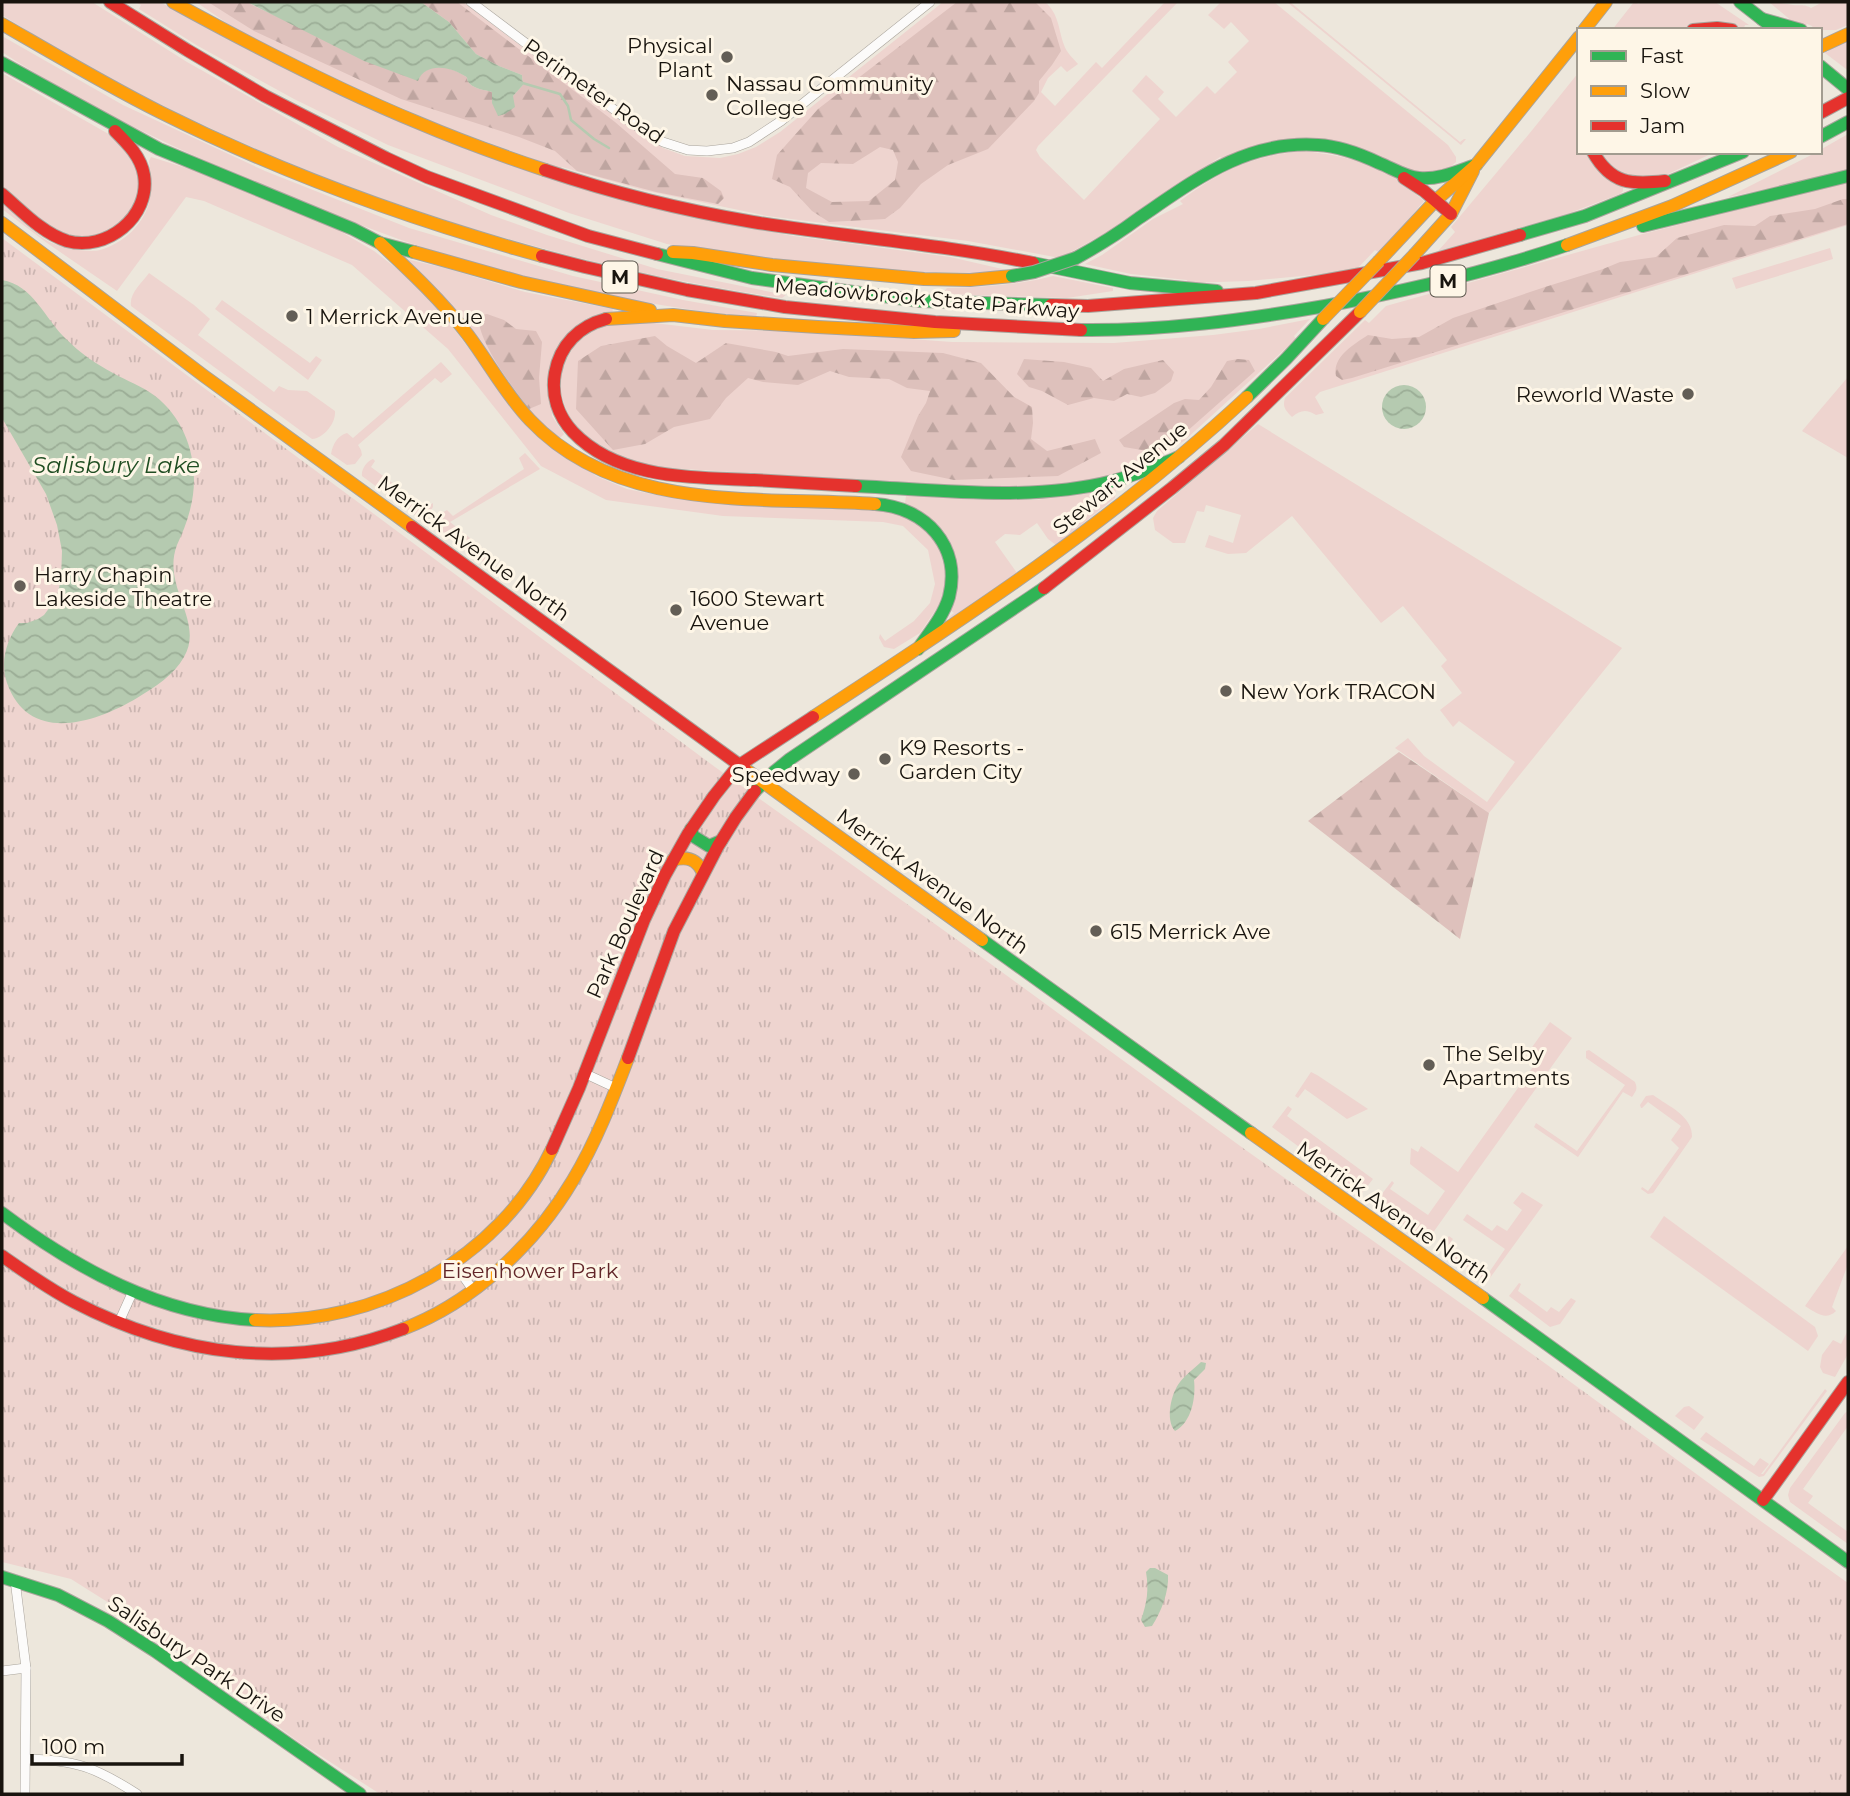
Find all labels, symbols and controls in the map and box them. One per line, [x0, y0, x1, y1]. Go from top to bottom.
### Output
legend [1577, 28, 1822, 154]
street label: Perimeter Road [519, 33, 669, 149]
place label: Physical Plant [627, 33, 713, 82]
text: Fast [1640, 43, 1684, 68]
marker: Physical Plant [719, 49, 735, 65]
place label: Nassau Community College [726, 71, 934, 120]
text: Slow [1640, 78, 1690, 103]
marker: Nassau Community College [704, 87, 720, 103]
text: Jam [1639, 113, 1685, 138]
road number: M [602, 262, 638, 292]
road number: M [1430, 266, 1466, 296]
street label: Meadowbrook State Parkway [774, 272, 1081, 324]
place label: 1 Merrick Avenue [306, 304, 483, 329]
marker: 1 Merrick Avenue [284, 308, 300, 324]
place label: Reworld Waste [1516, 382, 1674, 407]
marker: Reworld Waste [1680, 386, 1696, 402]
street label: Stewart Avenue [1048, 416, 1192, 540]
water label: Salisbury Lake [32, 451, 200, 479]
street label: Merrick Avenue North [373, 470, 575, 626]
place label: Harry Chapin Lakeside Theatre [34, 562, 212, 611]
marker: Harry Chapin Lakeside Theatre [12, 578, 28, 594]
place label: 1600 Stewart Avenue [690, 586, 825, 635]
marker: 1600 Stewart Avenue [668, 602, 684, 618]
place label: New York TRACON [1240, 679, 1436, 704]
marker: New York TRACON [1218, 683, 1234, 699]
place label: K9 Resorts - Garden City [899, 735, 1024, 784]
marker: K9 Resorts - Garden City [877, 751, 893, 767]
place label: Speedway [732, 762, 841, 787]
marker: Speedway [846, 766, 862, 782]
street label: Merrick Avenue North [832, 803, 1034, 959]
street label: Park Boulevard [581, 846, 669, 1002]
place label: 615 Merrick Ave [1110, 919, 1271, 944]
marker: 615 Merrick Ave [1088, 923, 1104, 939]
place label: The Selby Apartments [1443, 1041, 1570, 1090]
marker: The Selby Apartments [1421, 1057, 1437, 1073]
street label: Merrick Avenue North [1292, 1135, 1496, 1289]
park label: Eisenhower Park [442, 1258, 619, 1283]
street label: Salisbury Park Drive [103, 1590, 291, 1728]
scale bar [32, 1722, 182, 1766]
text: 100 m [42, 1734, 105, 1759]

